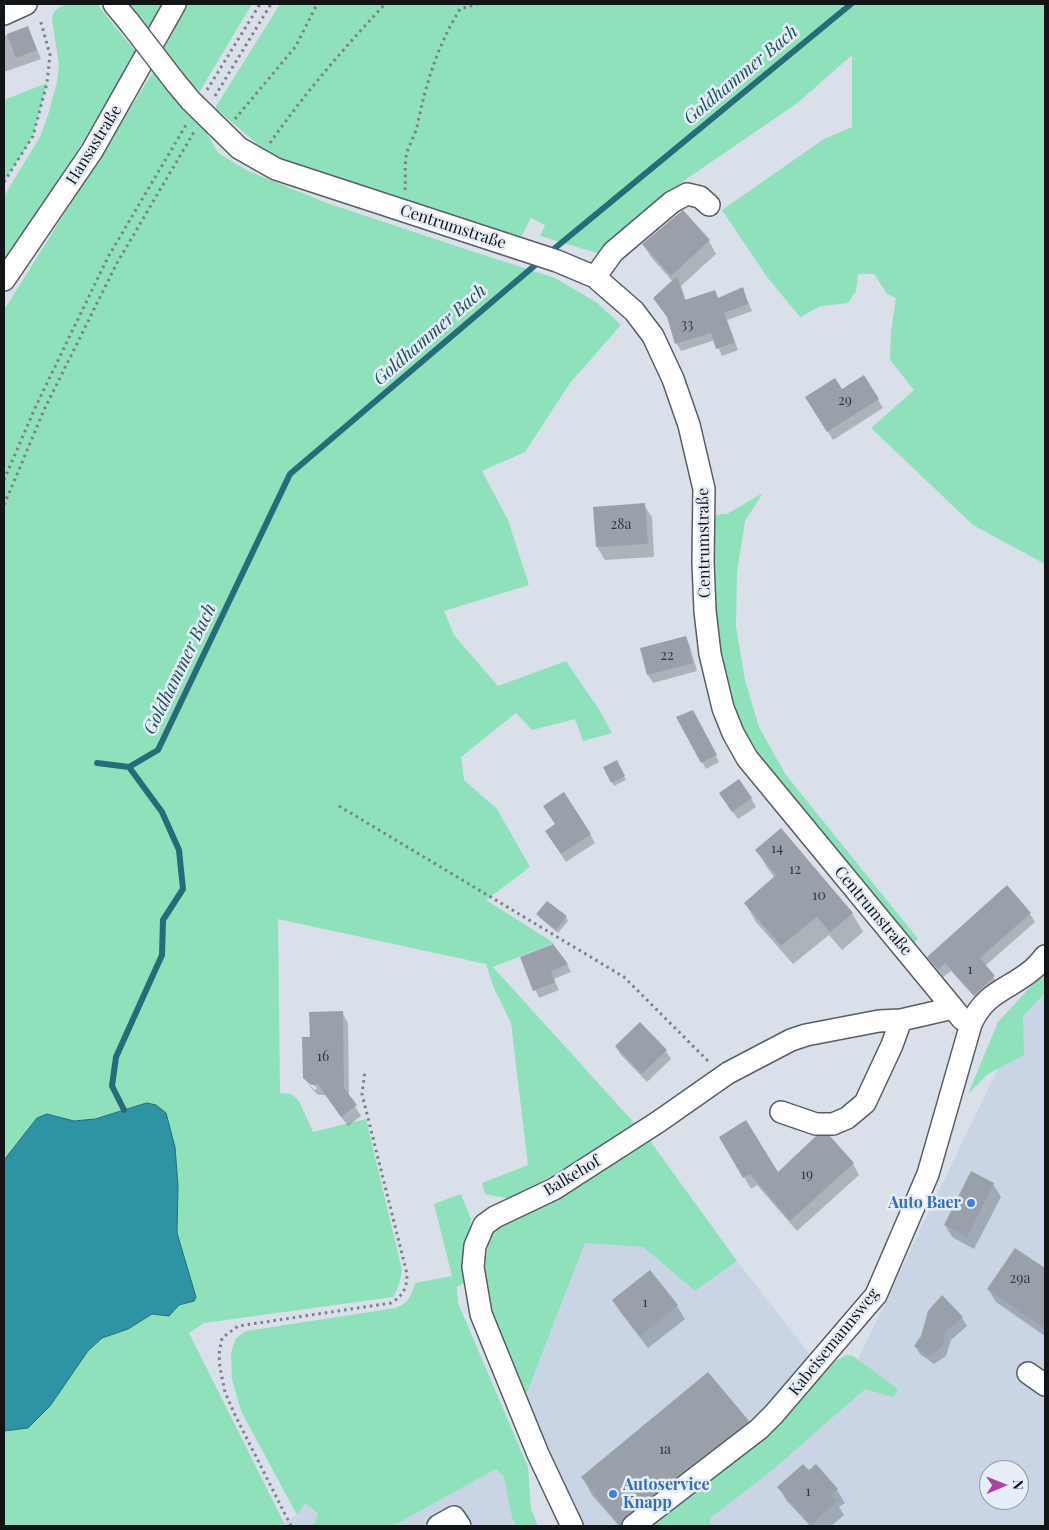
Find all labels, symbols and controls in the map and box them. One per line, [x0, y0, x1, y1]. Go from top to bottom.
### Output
water label: Goldhammer Bach [679, 21, 803, 129]
street label: Hansastraße [62, 102, 126, 188]
street label: Centrumstraße [398, 201, 508, 253]
water label: Goldhammer Bach [369, 280, 491, 390]
house number: 33 [681, 317, 693, 333]
house number: 29 [838, 393, 852, 409]
street label: Centrumstraße [693, 488, 715, 598]
house number: 28a [611, 517, 631, 533]
water label: Goldhammer Bach [139, 600, 221, 738]
house number: 22 [660, 648, 674, 664]
house number: 14 [771, 841, 783, 857]
house number: 12 [789, 862, 801, 878]
street label: Centrumstraße [830, 863, 916, 959]
house number: 10 [812, 888, 826, 904]
house number: 1 [967, 962, 973, 978]
house number: 16 [317, 1049, 329, 1065]
street label: Balkehof [540, 1152, 604, 1200]
house number: 19 [801, 1167, 813, 1183]
place label: Auto Baer [888, 1193, 961, 1213]
marker: Auto Baer [965, 1197, 977, 1209]
house number: 29a [1010, 1271, 1030, 1287]
street label: Kabeisemannsweg [785, 1284, 883, 1400]
house number: 1 [642, 1295, 648, 1311]
house number: 1a [659, 1442, 671, 1458]
north arrow [979, 1460, 1029, 1510]
place label: Autoservice Knapp [623, 1475, 710, 1513]
text: N [1009, 1480, 1028, 1490]
house number: 1 [805, 1484, 811, 1500]
marker: Autoservice Knapp [607, 1488, 619, 1500]

